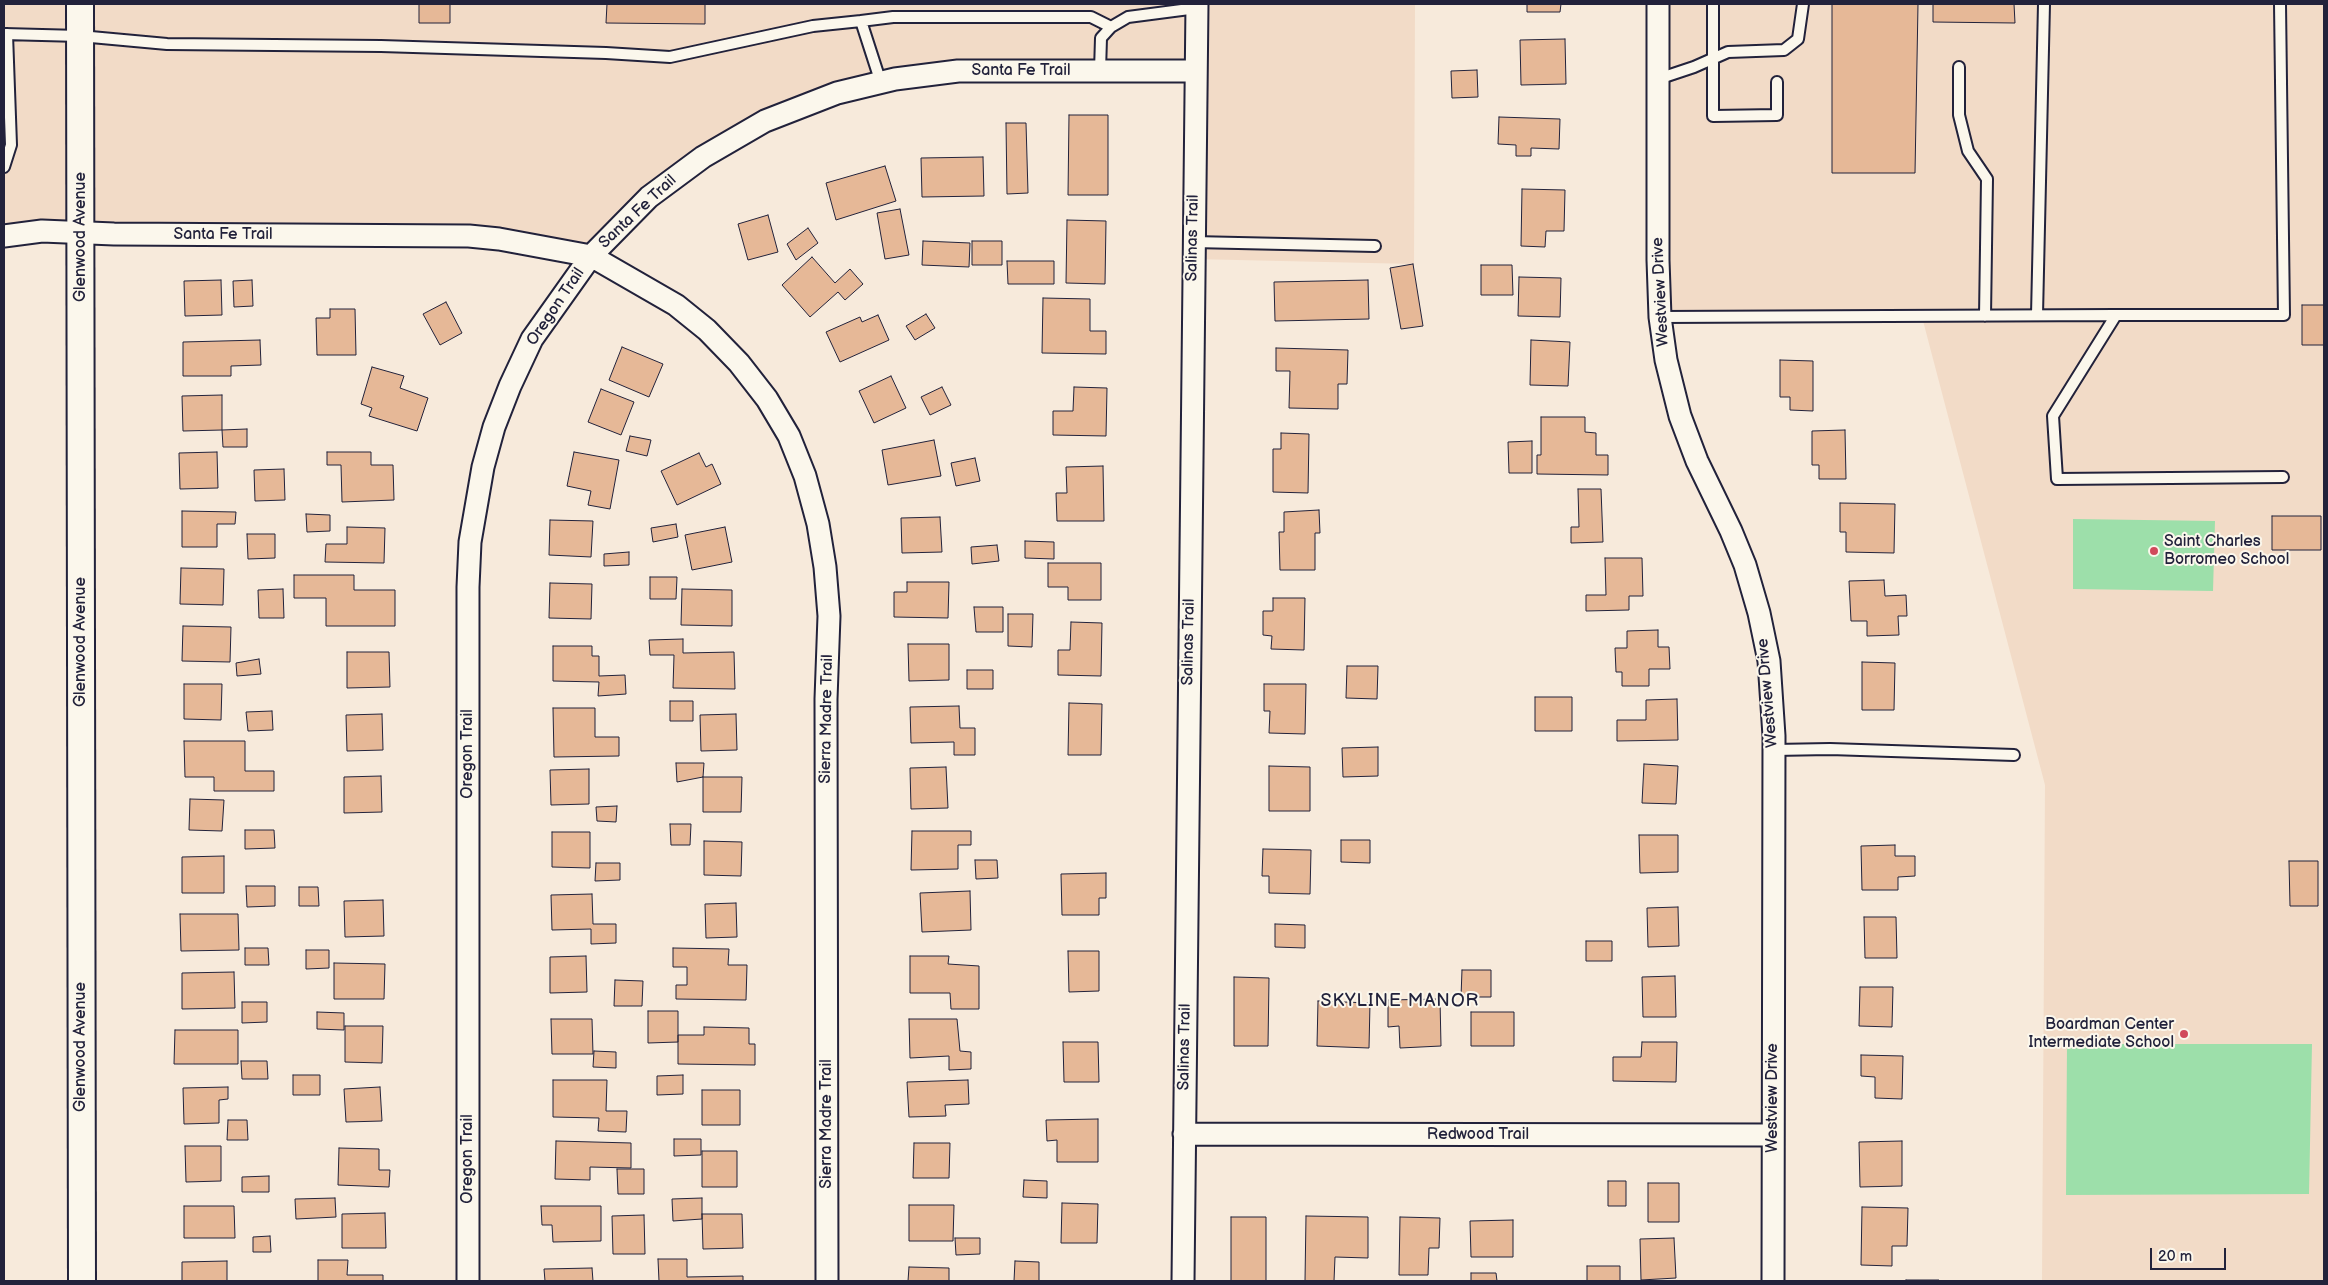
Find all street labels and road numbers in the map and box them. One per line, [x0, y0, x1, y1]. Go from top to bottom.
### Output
street label: Santa Fe Trail [971, 61, 1071, 81]
street label: Santa Fe Trail [595, 171, 681, 253]
street label: Glenwood Avenue [71, 172, 91, 302]
street label: Salinas Trail [1183, 194, 1203, 282]
street label: Santa Fe Trail [173, 225, 273, 245]
street label: Westview Drive [1649, 237, 1673, 347]
street label: Oregon Trail [523, 265, 589, 349]
street label: Glenwood Avenue [71, 577, 91, 707]
street label: Salinas Trail [1179, 598, 1199, 686]
street label: Westview Drive [1754, 638, 1782, 748]
street label: Sierra Madre Trail [816, 654, 838, 784]
street label: Oregon Trail [458, 709, 478, 799]
street label: Glenwood Avenue [71, 982, 91, 1112]
street label: Salinas Trail [1175, 1003, 1195, 1091]
street label: Westview Drive [1763, 1043, 1783, 1153]
street label: Sierra Madre Trail [817, 1059, 837, 1189]
street label: Oregon Trail [458, 1114, 478, 1204]
street label: Redwood Trail [1427, 1125, 1529, 1145]

